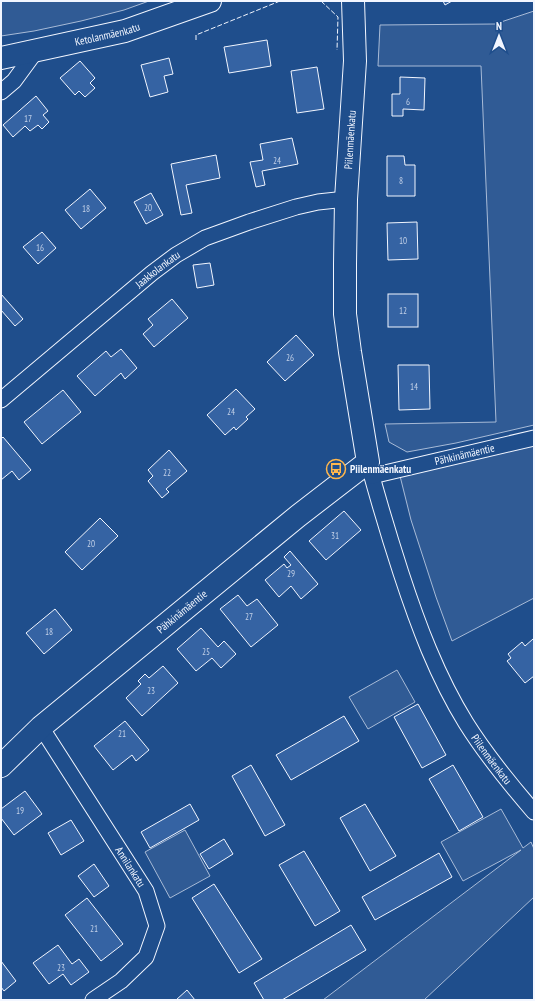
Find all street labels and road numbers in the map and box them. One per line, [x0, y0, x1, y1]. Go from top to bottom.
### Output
street label: Ketolanmäenkatu [74, 19, 142, 49]
street label: Piilenmäenkatu [341, 110, 359, 170]
street label: Jaakkolankatu [132, 247, 182, 292]
street label: Pähkinämäentie [433, 440, 496, 468]
street label: Pähkinämäentie [154, 586, 210, 636]
street label: Piilenmäenkatu [468, 731, 515, 787]
street label: Annilankatu [112, 844, 149, 890]

